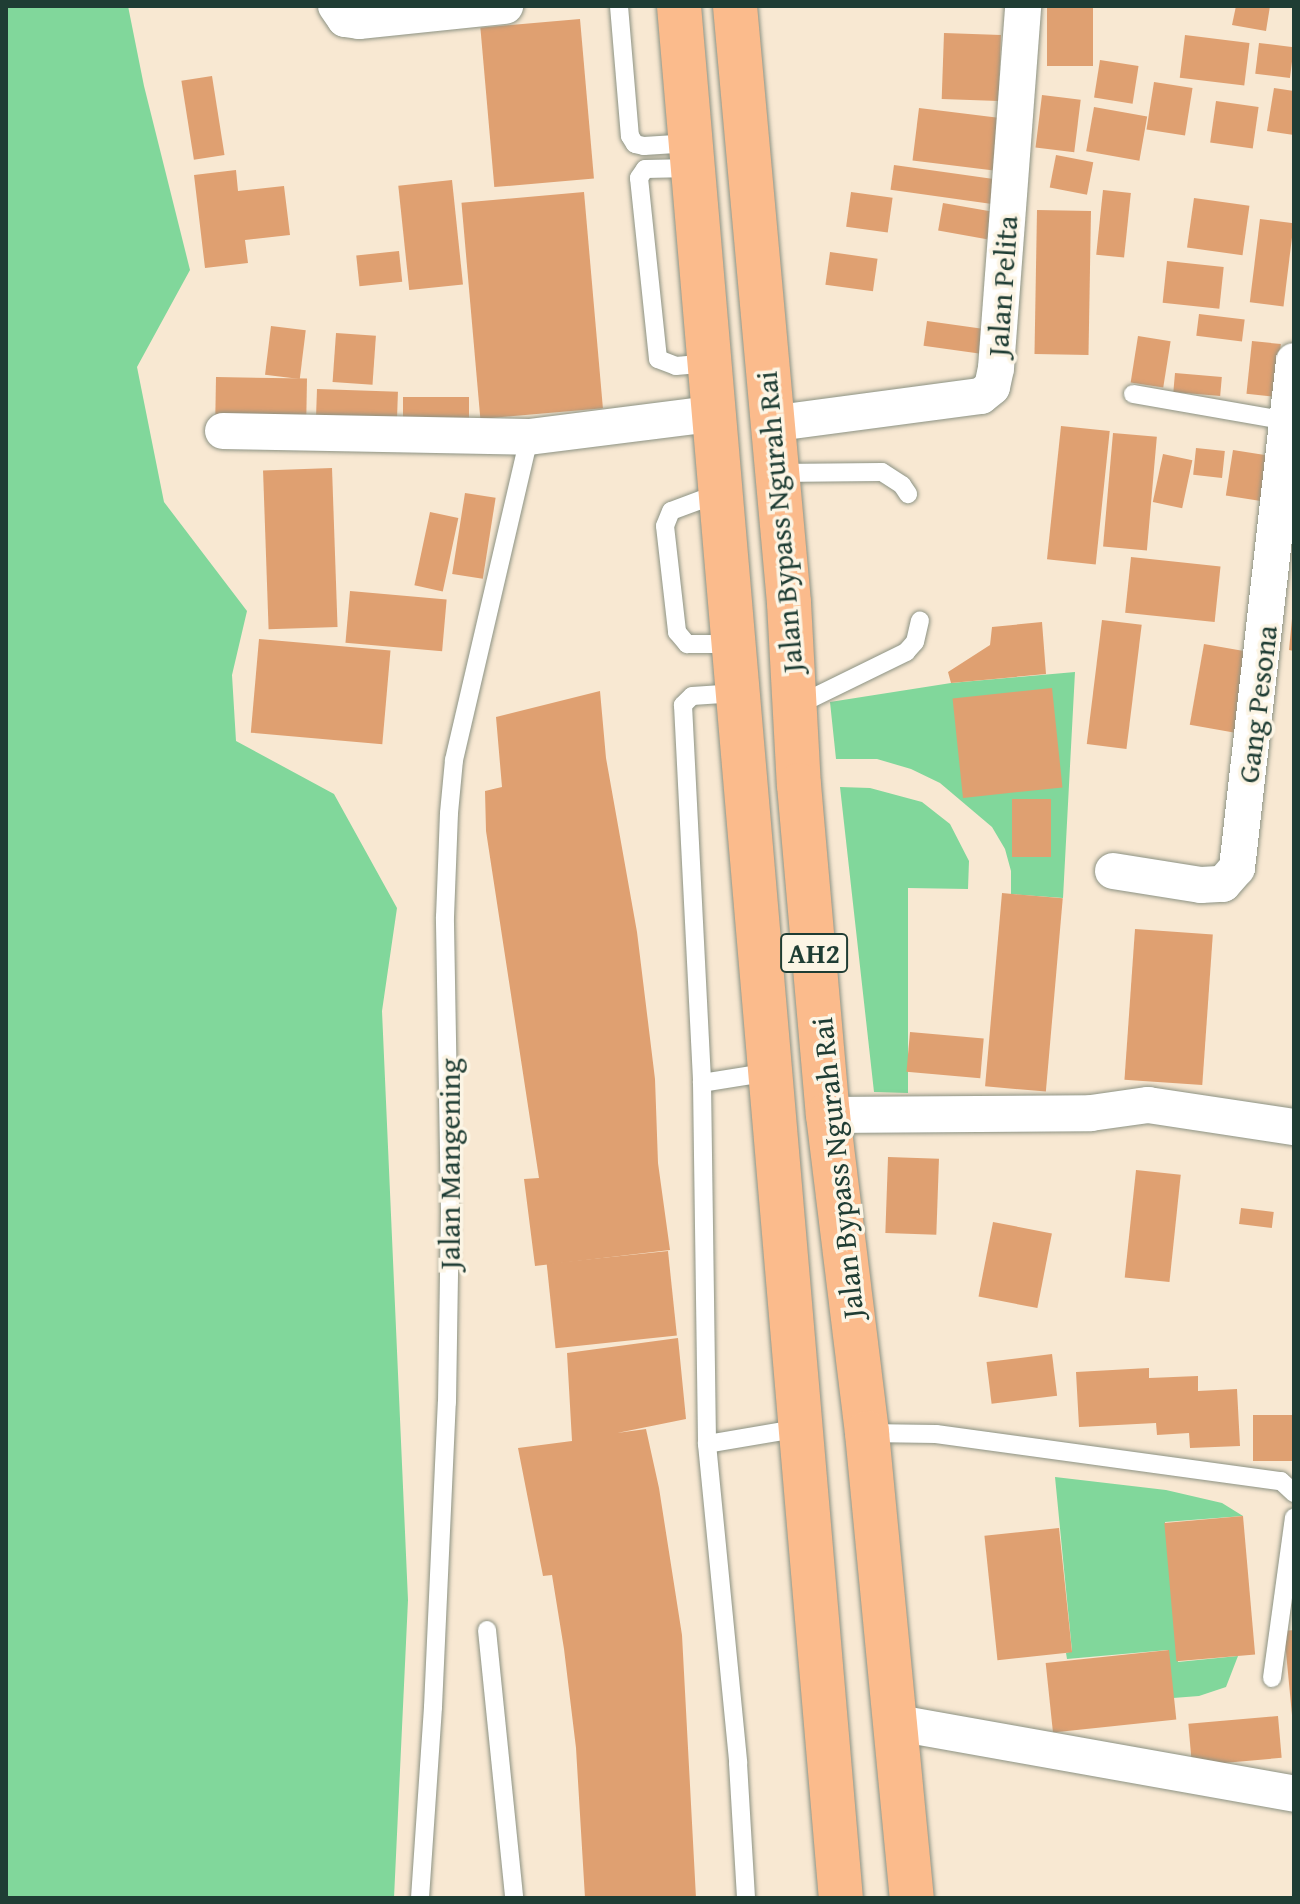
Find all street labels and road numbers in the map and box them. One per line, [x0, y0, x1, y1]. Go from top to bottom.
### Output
street label: Jalan Pelita [979, 214, 1025, 358]
street label: Jalan Bypass Ngurah Rai [748, 370, 810, 674]
street label: Gang Pesona [1229, 623, 1285, 785]
road number: AH2 [780, 929, 848, 977]
street label: Jalan Bypass Ngurah Rai [803, 1016, 871, 1320]
street label: Jalan Mangening [431, 1058, 467, 1270]

